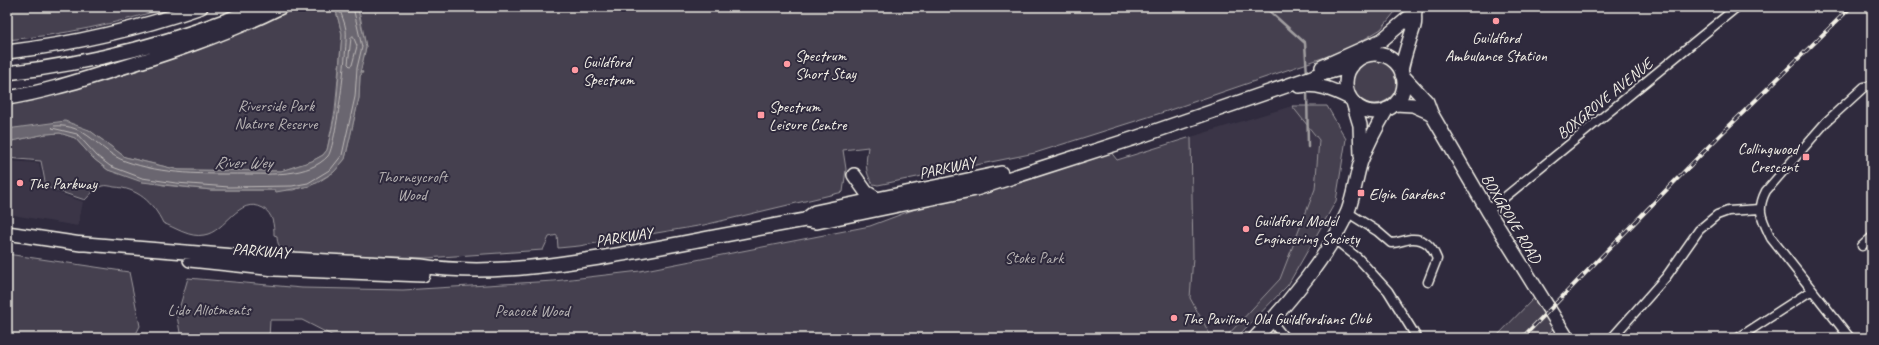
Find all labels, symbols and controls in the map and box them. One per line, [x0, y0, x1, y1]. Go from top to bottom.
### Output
marker: Guildford Ambulance Station [1491, 16, 1501, 26]
place label: Guildford Ambulance Station [1445, 28, 1548, 66]
place label: Spectrum Short Stay [795, 46, 858, 84]
place label: Guildford Spectrum [583, 52, 636, 90]
street label: BOXGROVE AVENUE [1553, 52, 1659, 144]
marker: Spectrum Short Stay [782, 59, 792, 69]
marker: Guildford Spectrum [570, 65, 580, 75]
park label: Riverside Park Nature Reserve [234, 96, 319, 134]
place label: Spectrum Leisure Centre [769, 97, 848, 135]
marker: Spectrum Leisure Centre [756, 110, 766, 120]
place label: Collingwood Crescent [1738, 139, 1801, 177]
water label: River Wey [214, 152, 275, 173]
street label: PARKWAY [917, 152, 980, 184]
marker: Collingwood Crescent [1801, 152, 1811, 162]
park label: Thorneycroft Wood [377, 167, 449, 205]
street label: BOXGROVE ROAD [1477, 170, 1547, 268]
place label: The Parkway [28, 174, 99, 194]
marker: The Parkway [15, 178, 25, 188]
place label: Elgin Gardens [1369, 184, 1446, 204]
marker: Elgin Gardens [1356, 188, 1366, 198]
place label: Guildford Model Engineering Society [1254, 211, 1361, 249]
street label: PARKWAY [594, 222, 657, 251]
marker: Guildford Model Engineering Society [1241, 224, 1251, 234]
street label: PARKWAY [232, 239, 293, 263]
park label: Stoke Park [1005, 248, 1065, 268]
park label: Lido Allotments [167, 300, 252, 320]
park label: Peacock Wood [495, 301, 572, 321]
place label: The Pavilion, Old Guildfordians Club [1182, 309, 1372, 329]
marker: The Pavilion, Old Guildfordians Club [1169, 313, 1179, 323]

